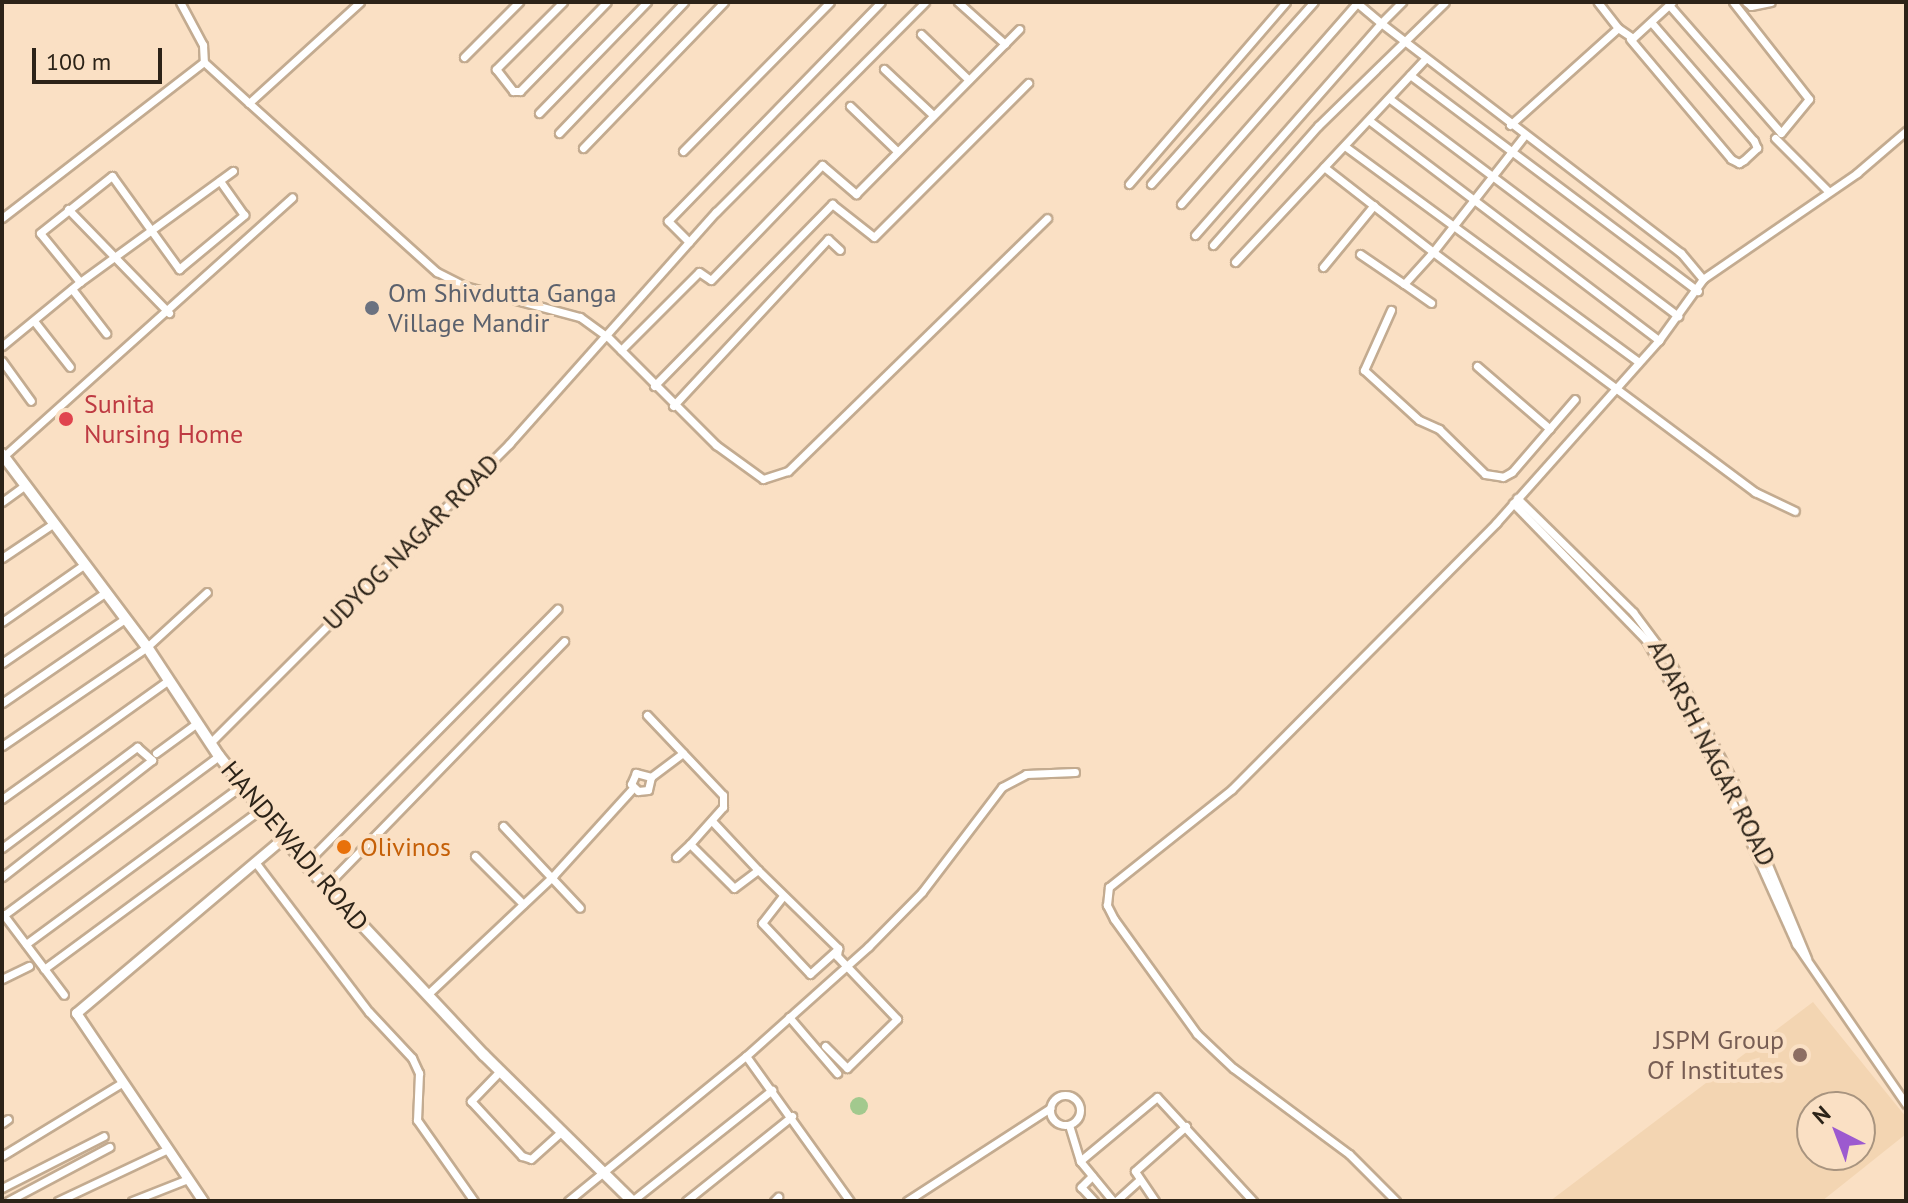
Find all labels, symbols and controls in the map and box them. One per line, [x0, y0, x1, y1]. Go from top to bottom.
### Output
scale bar [36, 32, 166, 82]
text: 100 m [46, 46, 111, 77]
place label: Om Shivdutta Ganga Village Mandir [388, 277, 617, 338]
marker: Om Shivdutta Ganga Village Mandir [363, 299, 381, 317]
place label: Sunita Nursing Home [84, 388, 243, 450]
marker: Sunita Nursing Home [55, 408, 77, 430]
street label: UDYOG NAGAR ROAD [316, 447, 506, 637]
street label: ADARSH NAGAR ROAD [1641, 635, 1783, 871]
street label: HANDEWADI ROAD [215, 755, 375, 937]
place label: Olivinos [360, 831, 451, 863]
marker: Olivinos [335, 838, 353, 856]
place label: JSPM Group Of Institutes [1647, 1024, 1784, 1086]
marker: JSPM Group Of Institutes [1791, 1046, 1809, 1064]
north arrow [1796, 1091, 1876, 1171]
text: N [1807, 1099, 1836, 1130]

